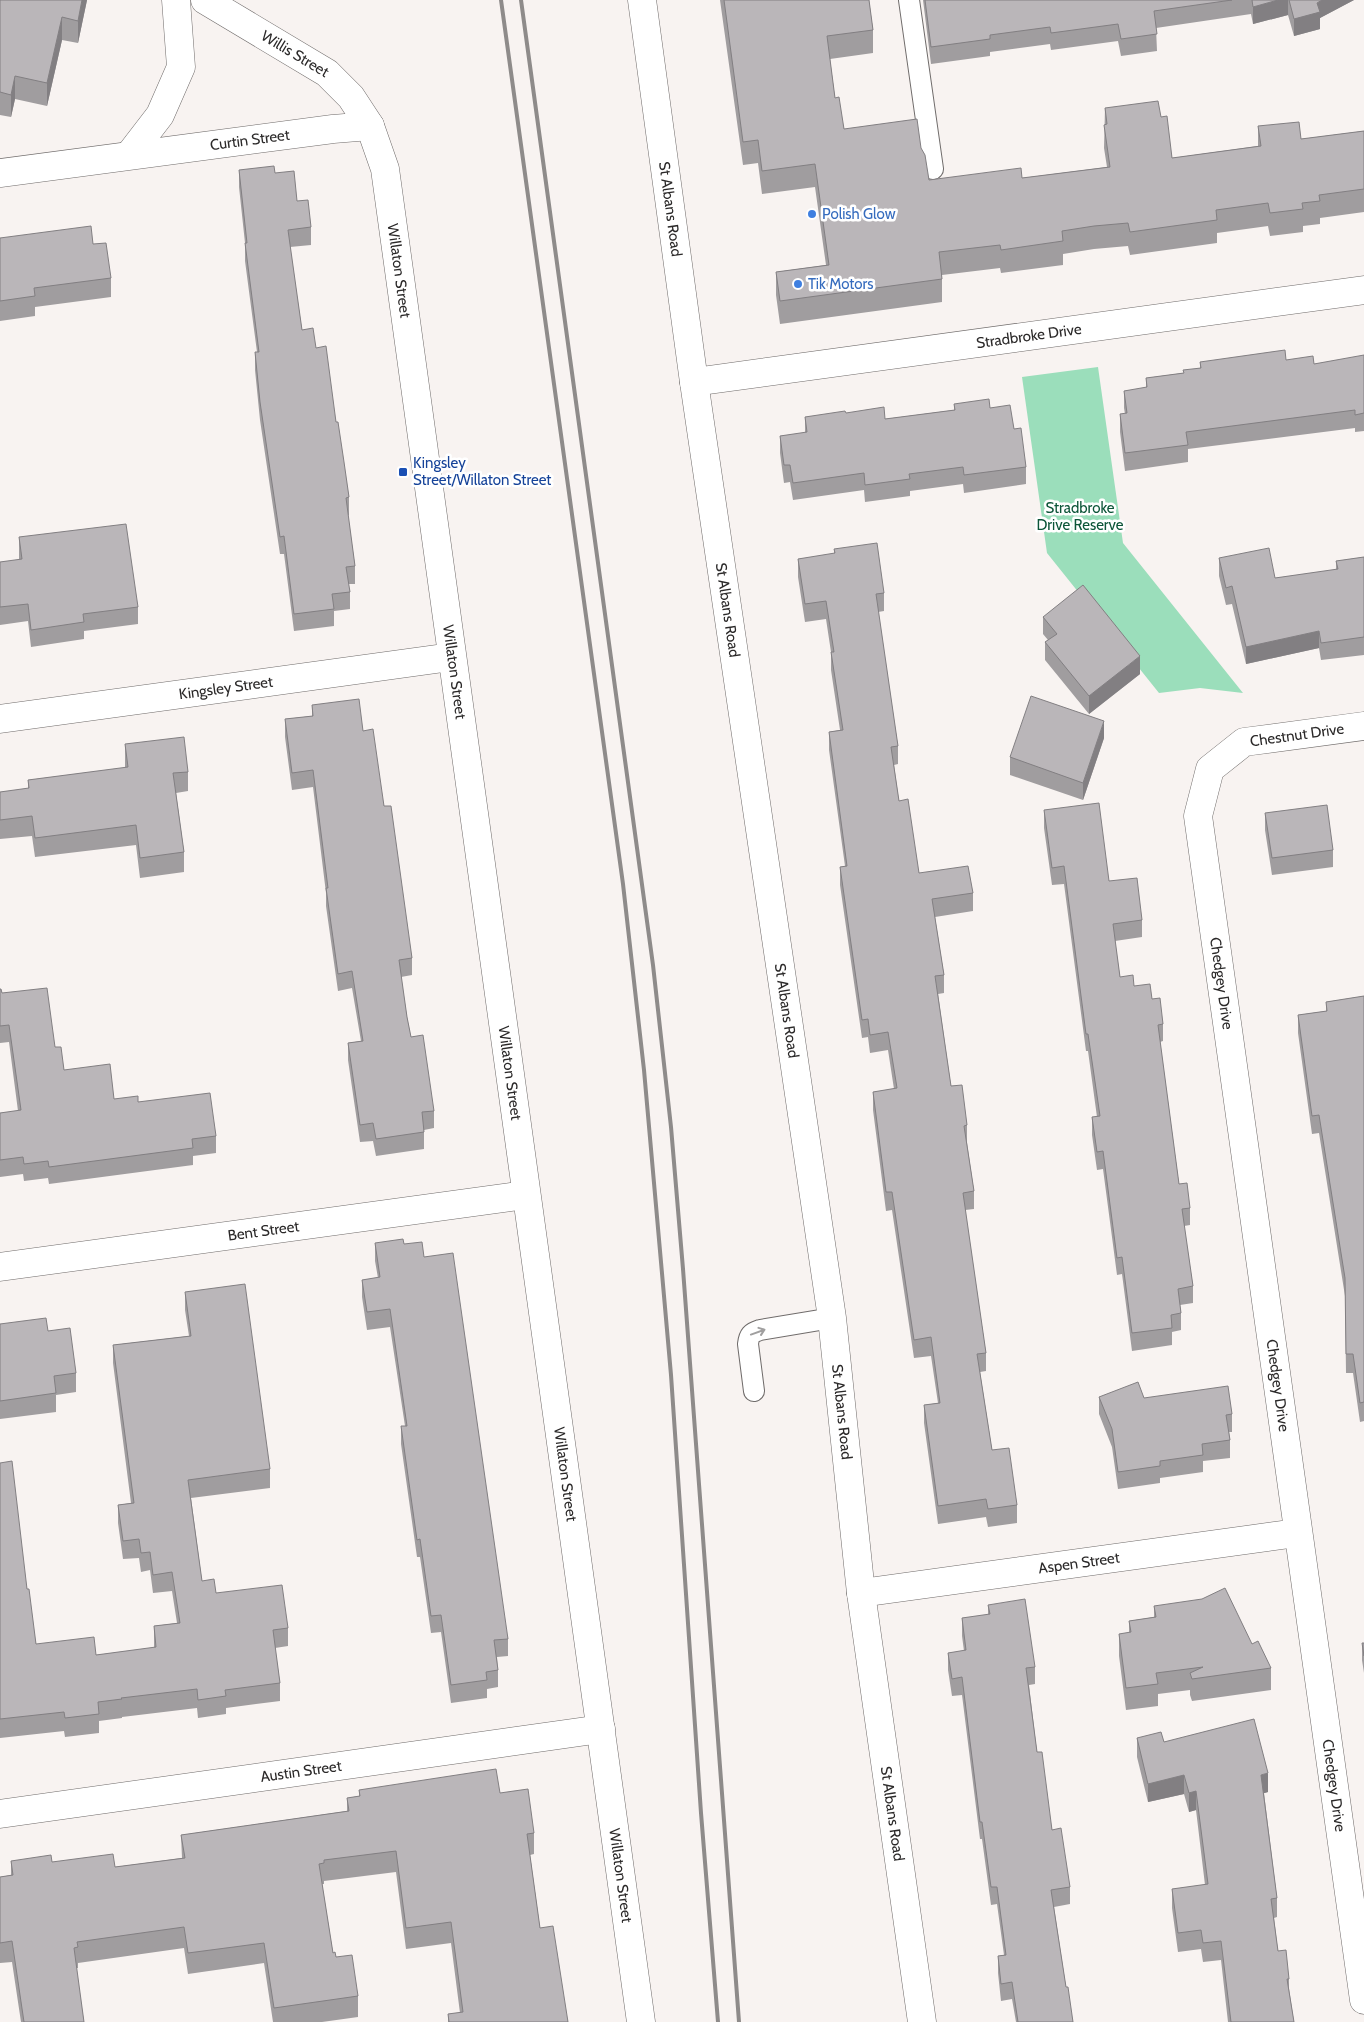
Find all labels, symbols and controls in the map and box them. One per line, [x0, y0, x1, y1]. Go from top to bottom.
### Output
street label: Willis Street [258, 27, 332, 81]
street label: Curtin Street [209, 126, 291, 154]
street label: St Albans Road [655, 160, 686, 258]
place label: Polish Glow [822, 205, 896, 223]
marker: Polish Glow [806, 208, 818, 220]
street label: Willaton Street [384, 222, 414, 319]
place label: Tik Motors [808, 275, 873, 293]
marker: Tik Motors [792, 278, 804, 290]
street label: Stradbroke Drive [975, 320, 1083, 352]
place label: Kingsley Street/Willaton Street [413, 454, 551, 489]
marker: Kingsley Street/Willaton Street [397, 466, 409, 478]
park label: Stradbroke Drive Reserve [1036, 499, 1124, 534]
street label: St Albans Road [712, 561, 744, 659]
street label: Willaton Street [439, 624, 470, 720]
street label: Kingsley Street [178, 673, 274, 703]
street label: Chestnut Drive [1249, 719, 1345, 750]
street label: Chedgey Drive [1206, 936, 1237, 1031]
street label: St Albans Road [771, 962, 803, 1059]
street label: Willaton Street [494, 1025, 525, 1121]
street label: Bent Street [227, 1217, 300, 1245]
one-way arrow [750, 1327, 765, 1336]
street label: Chedgey Drive [1262, 1338, 1293, 1433]
street label: St Albans Road [828, 1363, 856, 1460]
street label: Willaton Street [550, 1426, 581, 1523]
street label: Aspen Street [1037, 1549, 1121, 1578]
street label: Chedgey Drive [1319, 1738, 1349, 1833]
street label: Austin Street [259, 1757, 343, 1786]
street label: St Albans Road [877, 1765, 908, 1862]
street label: Willaton Street [605, 1827, 636, 1924]

